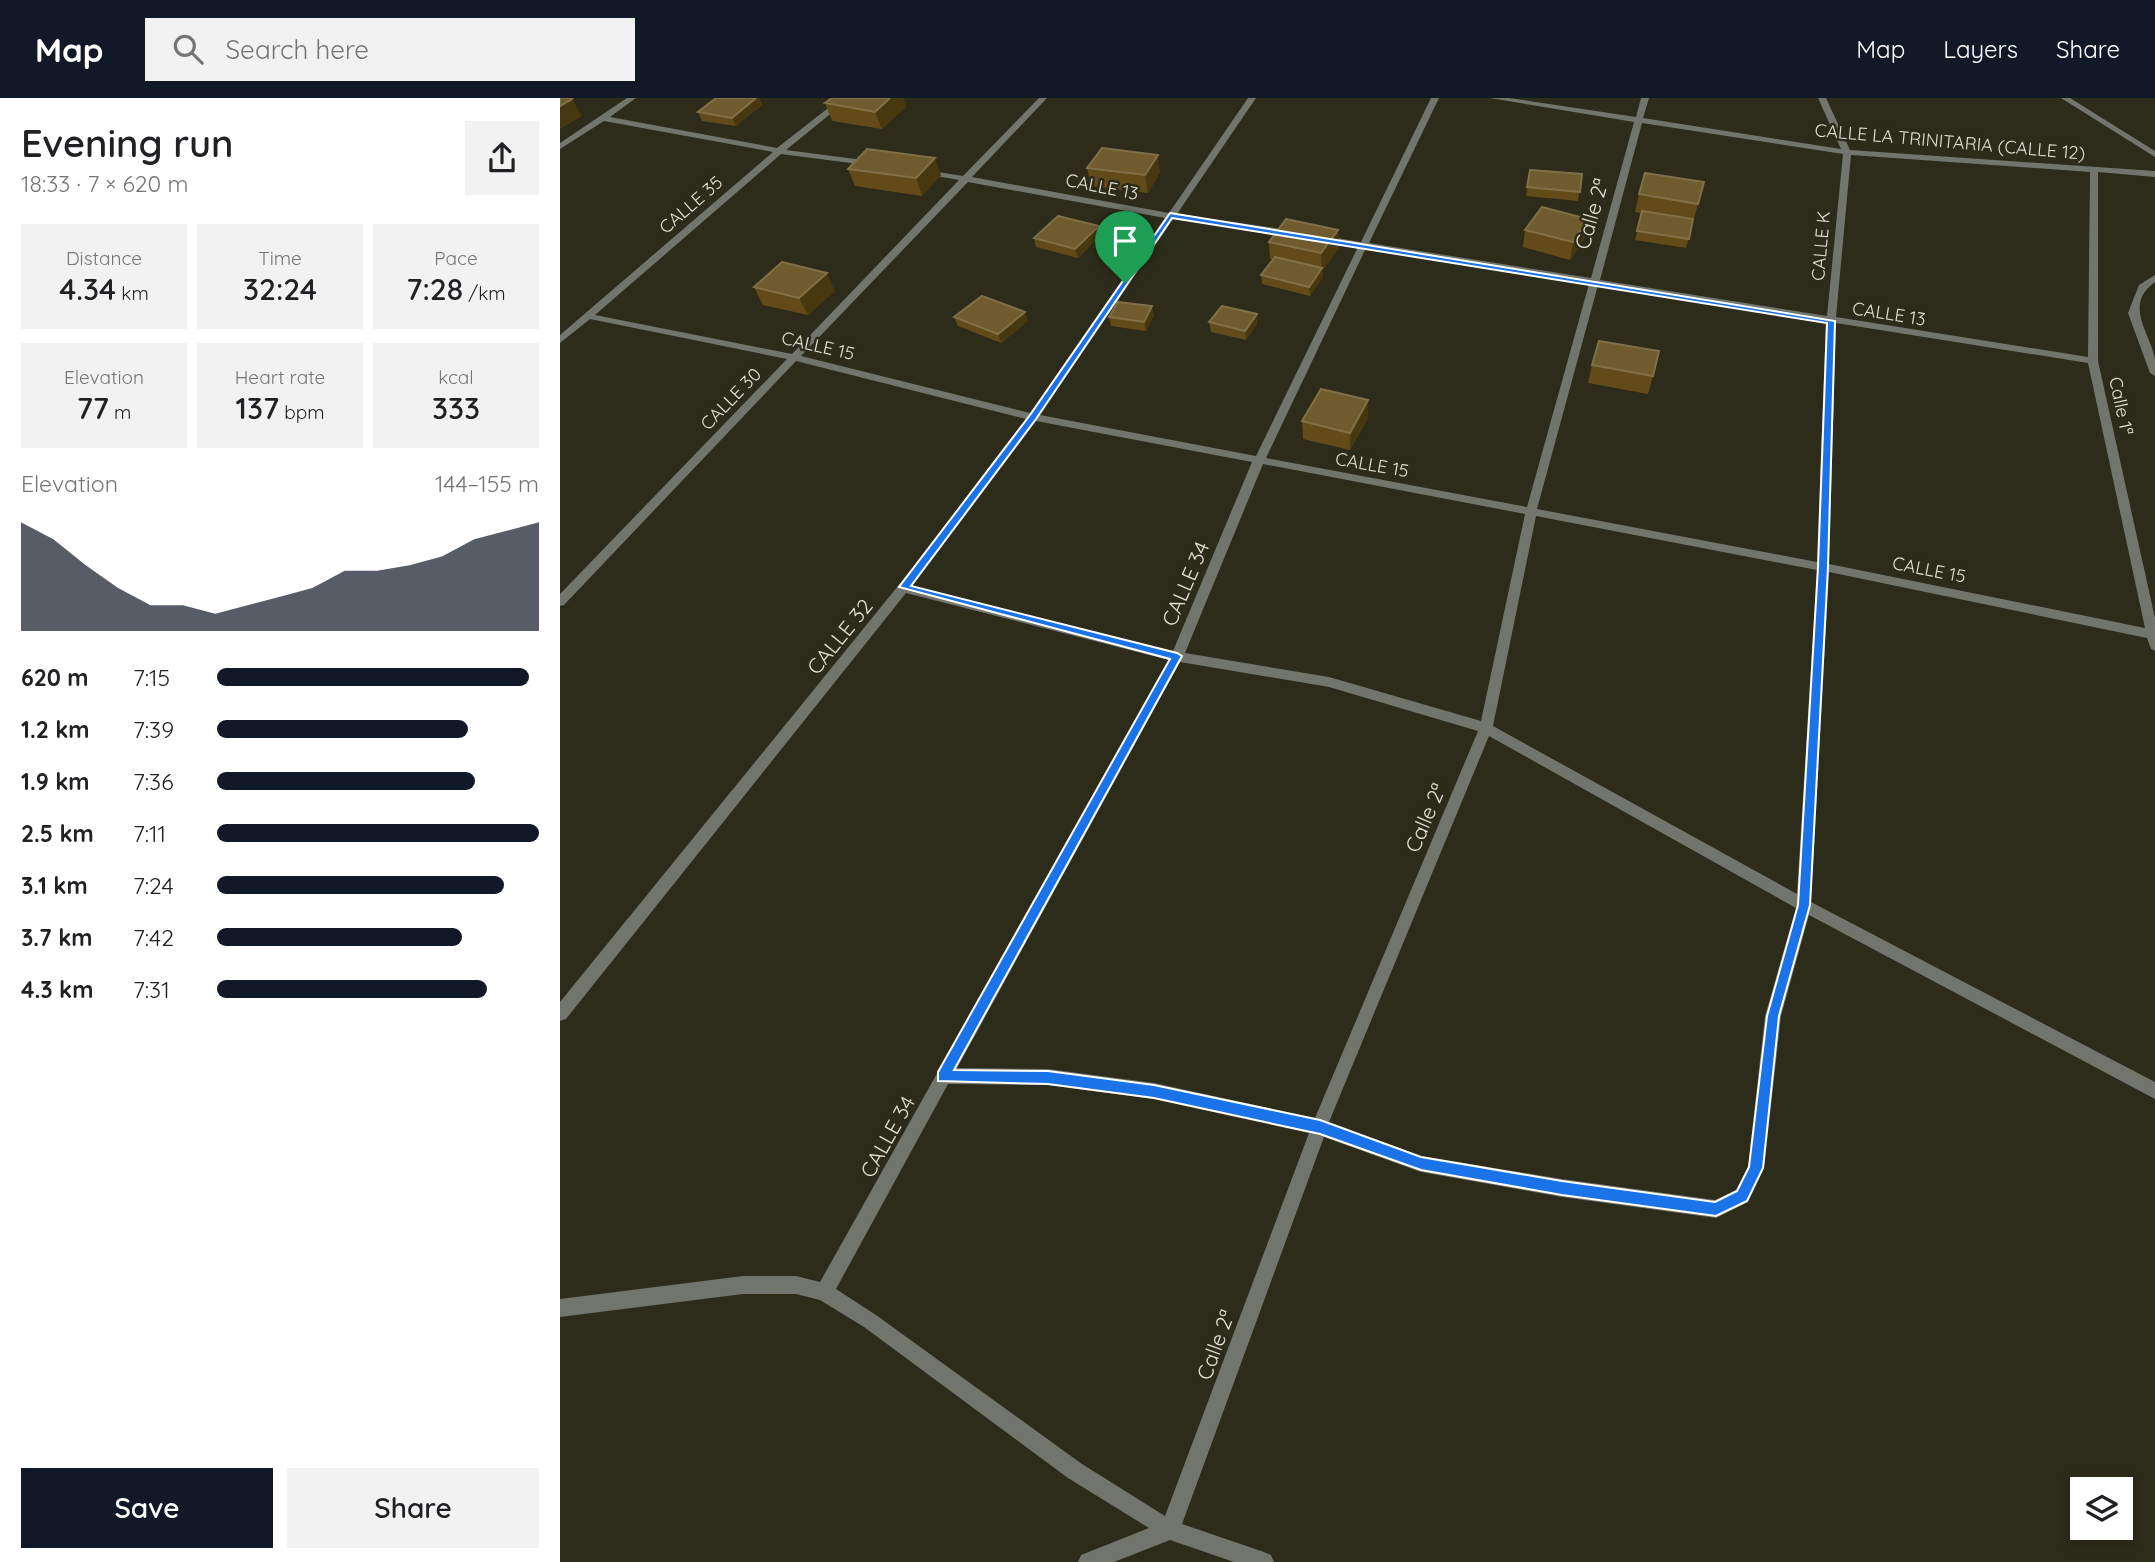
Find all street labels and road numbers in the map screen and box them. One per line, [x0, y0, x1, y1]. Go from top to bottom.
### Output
street label: CALLE LA TRINITARIA (CALLE 12) [1814, 118, 2086, 165]
street label: CALLE 13 [1064, 168, 1141, 205]
street label: CALLE 35 [654, 171, 727, 239]
street label: Calle 2ª [1569, 175, 1614, 252]
street label: CALLE K [1806, 210, 1835, 282]
street label: CALLE 13 [1851, 296, 1927, 331]
street label: CALLE 15 [779, 326, 857, 365]
street label: CALLE 30 [695, 363, 766, 435]
street label: Calle 1ª [2104, 375, 2139, 437]
street label: CALLE 15 [1334, 447, 1411, 482]
street label: CALLE 34 [1156, 537, 1215, 630]
street label: CALLE 15 [1890, 551, 1968, 588]
street label: CALLE 32 [801, 593, 878, 680]
street label: Calle 2ª [1399, 779, 1451, 856]
street label: CALLE 34 [854, 1091, 920, 1182]
street label: Calle 2ª [1190, 1306, 1240, 1383]

